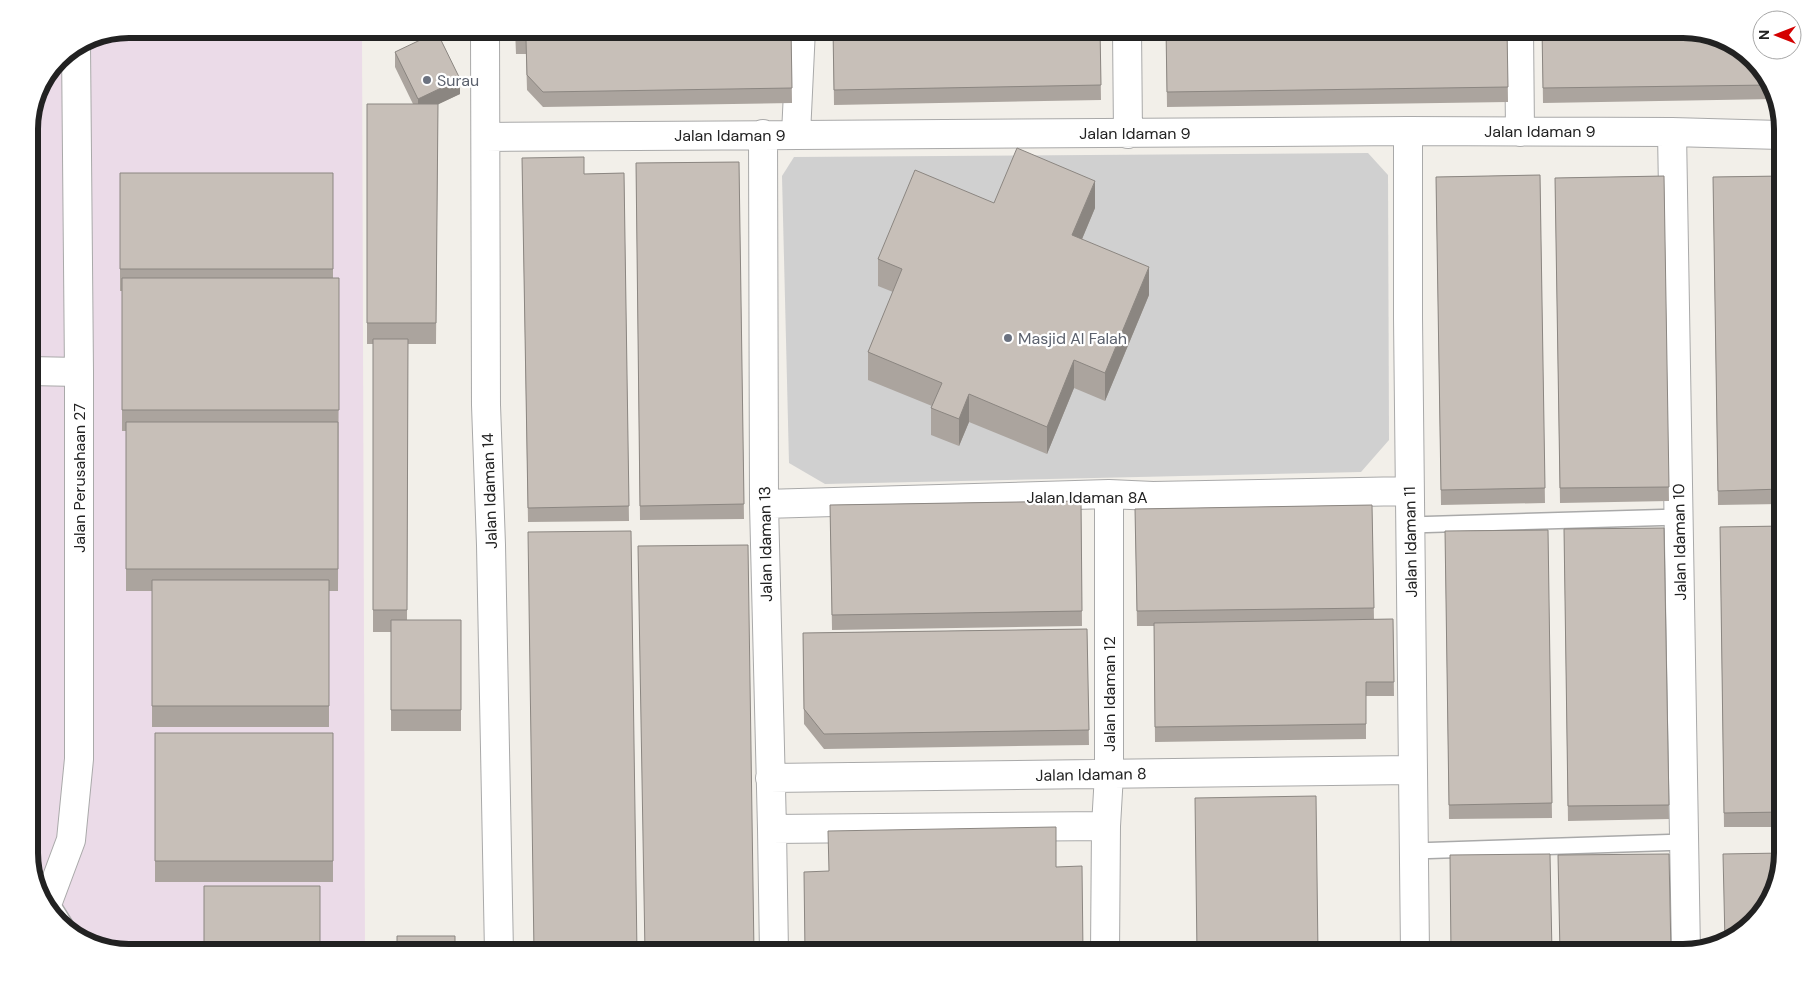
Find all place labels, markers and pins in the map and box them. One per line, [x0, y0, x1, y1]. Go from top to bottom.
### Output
place label: Surau [437, 70, 479, 91]
marker: Surau [421, 74, 433, 86]
place label: Masjid Al Falah [1018, 328, 1127, 349]
marker: Masjid Al Falah [1002, 332, 1014, 344]

